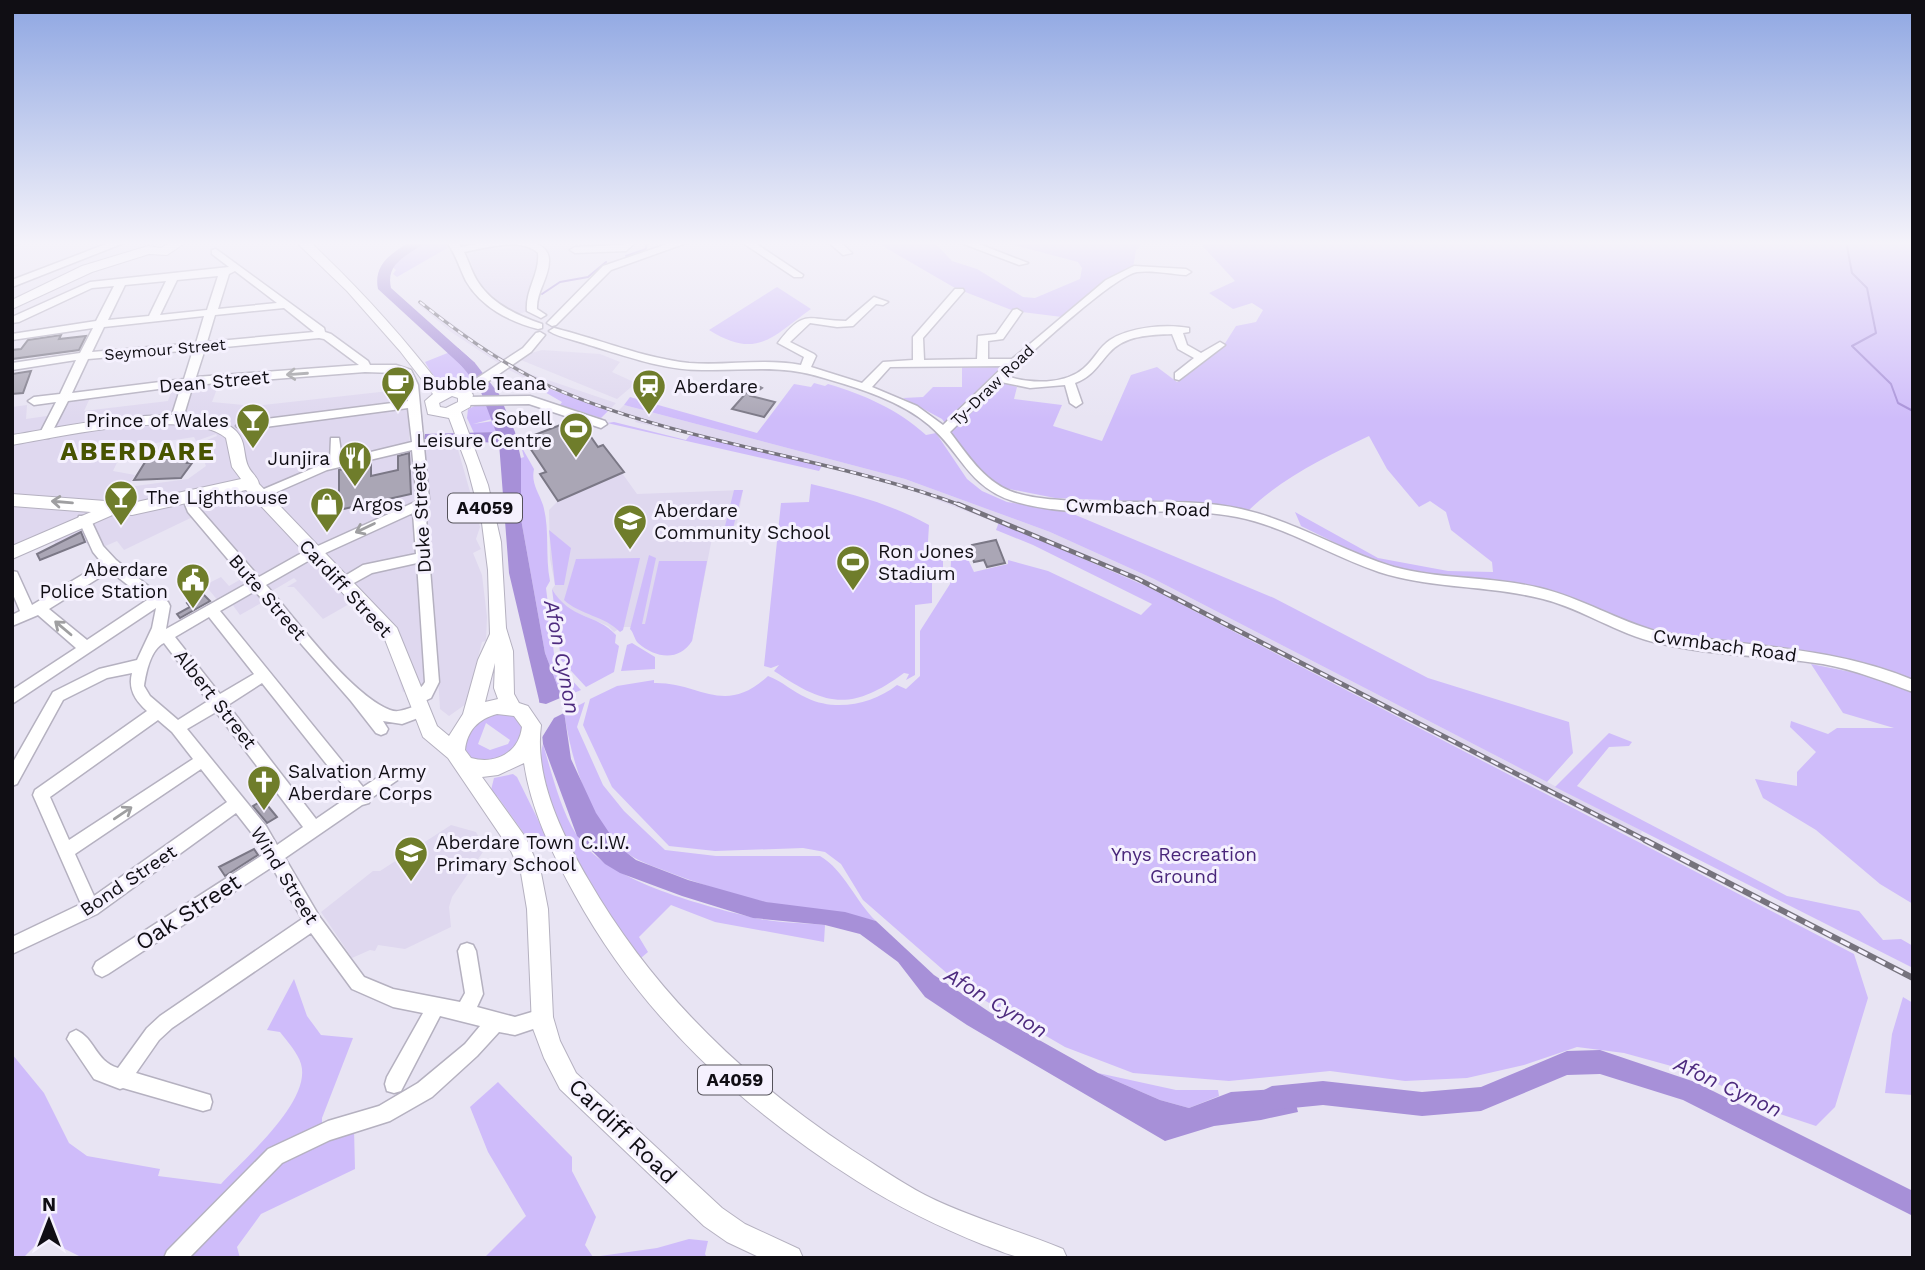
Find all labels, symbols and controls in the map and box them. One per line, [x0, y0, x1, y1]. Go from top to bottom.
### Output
street label: Seymour Street [104, 335, 227, 364]
street label: Ty-Draw Road [947, 341, 1038, 430]
cafe icon: Bubble Teana [379, 364, 417, 413]
street label: Dean Street [158, 365, 270, 398]
station icon: Aberdare [630, 367, 668, 416]
one-way arrow [287, 368, 309, 381]
place label: Bubble Teana [422, 372, 547, 395]
place label: Aberdare [674, 375, 758, 398]
bar icon: Prince of Wales [234, 401, 272, 450]
place label: Sobell Leisure Centre [416, 407, 552, 452]
place label: Prince of Wales [86, 409, 229, 432]
sports icon: Sobell Leisure Centre [557, 410, 595, 459]
district label: ABERDARE [60, 436, 216, 466]
restaurant icon: Junjira [336, 439, 374, 488]
place label: Junjira [268, 447, 330, 470]
street label: Duke Street [407, 462, 436, 574]
bar icon: The Lighthouse [102, 478, 140, 527]
shop icon: Argos [308, 485, 346, 534]
place label: The Lighthouse [146, 486, 288, 509]
place label: Argos [352, 493, 403, 516]
street label: Cwmbach Road [1065, 493, 1211, 522]
road number: A4059 [448, 494, 522, 522]
one-way arrow [51, 495, 74, 508]
place label: Aberdare Community School [654, 499, 830, 544]
school or university icon: Aberdare Community School [611, 502, 649, 551]
one-way arrow [355, 521, 376, 535]
street label: Cardiff Street [294, 534, 397, 642]
place label: Ron Jones Stadium [878, 540, 974, 585]
sports icon: Ron Jones Stadium [834, 543, 872, 592]
street label: Bute Street [224, 550, 311, 645]
place label: Aberdare Police Station [40, 558, 168, 603]
public building icon: Aberdare Police Station [174, 561, 212, 610]
water label: Afon Cynon [539, 597, 586, 716]
one-way arrow [54, 621, 72, 636]
street label: Cwmbach Road [1652, 624, 1798, 667]
street label: Albert Street [170, 645, 262, 754]
place label: Salvation Army Aberdare Corps [288, 760, 433, 805]
church icon: Salvation Army Aberdare Corps [245, 763, 283, 812]
one-way arrow [112, 806, 132, 820]
street label: Wind Street [245, 822, 324, 928]
place label: Aberdare Town C.I.W. Primary School [436, 831, 630, 876]
school or university icon: Aberdare Town C.I.W. Primary School [392, 834, 430, 883]
street label: Bond Street [76, 840, 181, 921]
park label: Ynys Recreation Ground [1111, 843, 1257, 888]
street label: Oak Street [131, 868, 246, 956]
water label: Afon Cynon [939, 962, 1052, 1043]
water label: Afon Cynon [1670, 1050, 1786, 1122]
road number: A4059 [698, 1065, 772, 1094]
street label: Cardiff Road [563, 1073, 682, 1190]
north arrow [14, 1186, 84, 1256]
text: N [42, 1193, 56, 1216]

